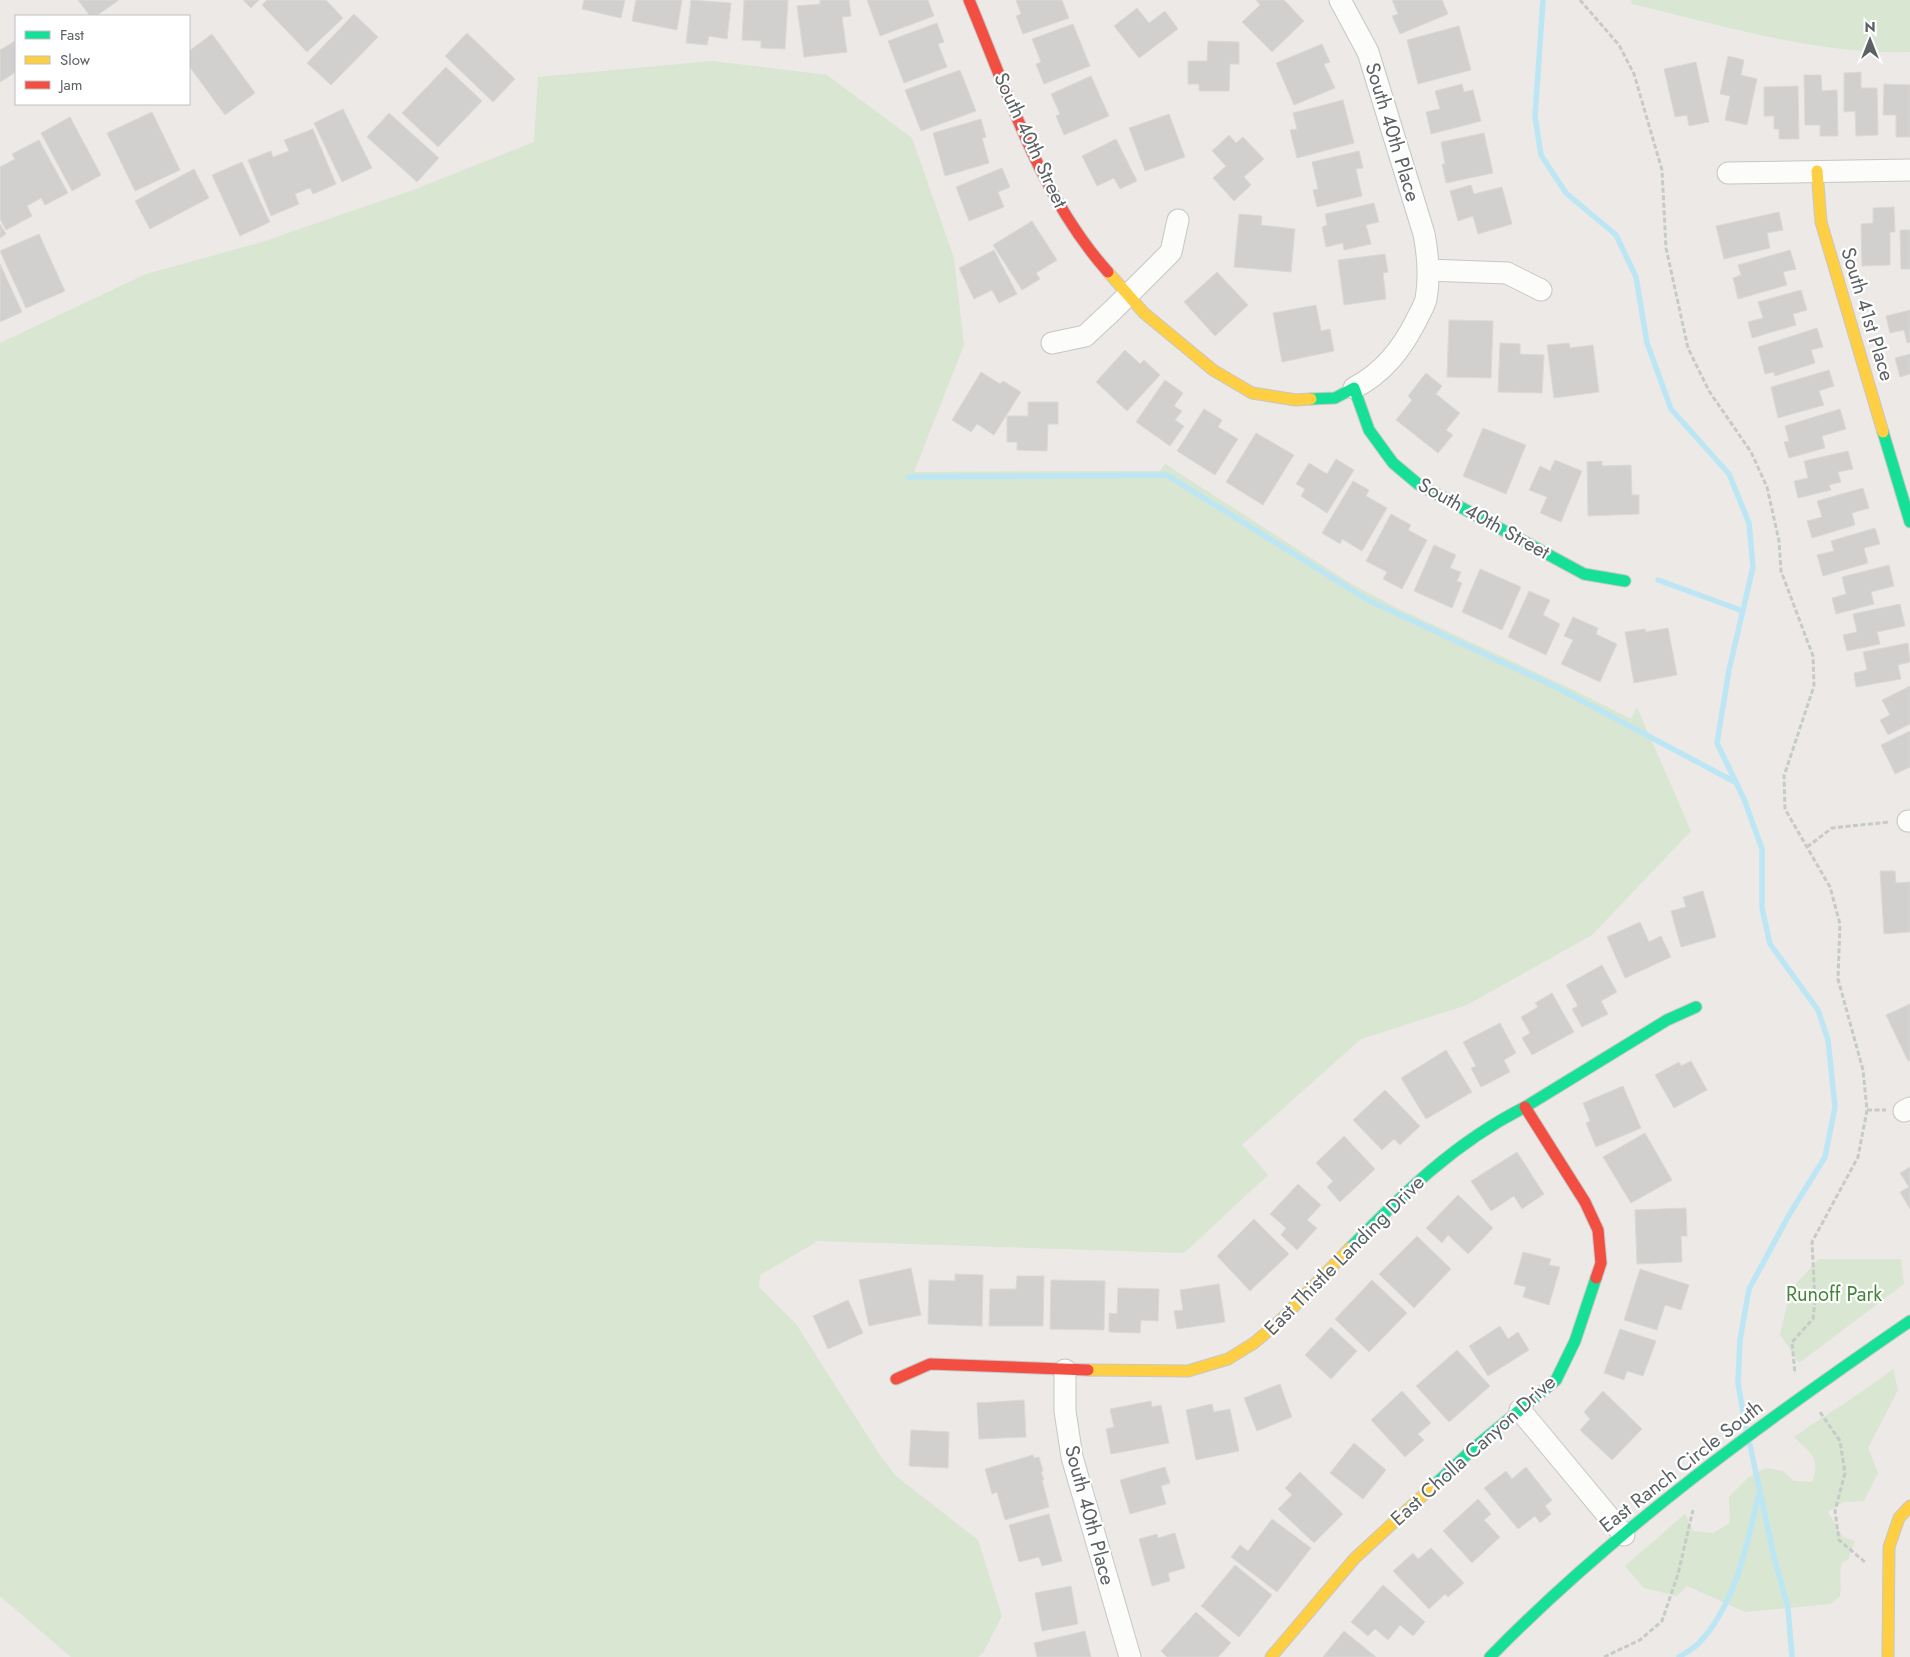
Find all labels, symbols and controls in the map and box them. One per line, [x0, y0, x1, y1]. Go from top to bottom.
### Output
legend [15, 15, 190, 105]
north arrow [1845, 15, 1895, 65]
text: N [1864, 17, 1876, 37]
text: Fast [60, 24, 84, 46]
text: Slow [60, 49, 91, 71]
street label: South 40th Place [1358, 59, 1427, 205]
street label: South 40th Street [986, 68, 1075, 213]
text: Jam [58, 74, 83, 96]
street label: South 41st Place [1833, 244, 1902, 384]
street label: South 40th Street [1413, 470, 1555, 567]
street label: East Thistle Landing Drive [1258, 1169, 1431, 1342]
park label: Runoff Park [1786, 1280, 1882, 1309]
street label: East Cholla Canyon Drive [1384, 1368, 1562, 1533]
street label: East Ranch Circle South [1593, 1393, 1769, 1540]
street label: South 40th Place [1057, 1442, 1122, 1588]

